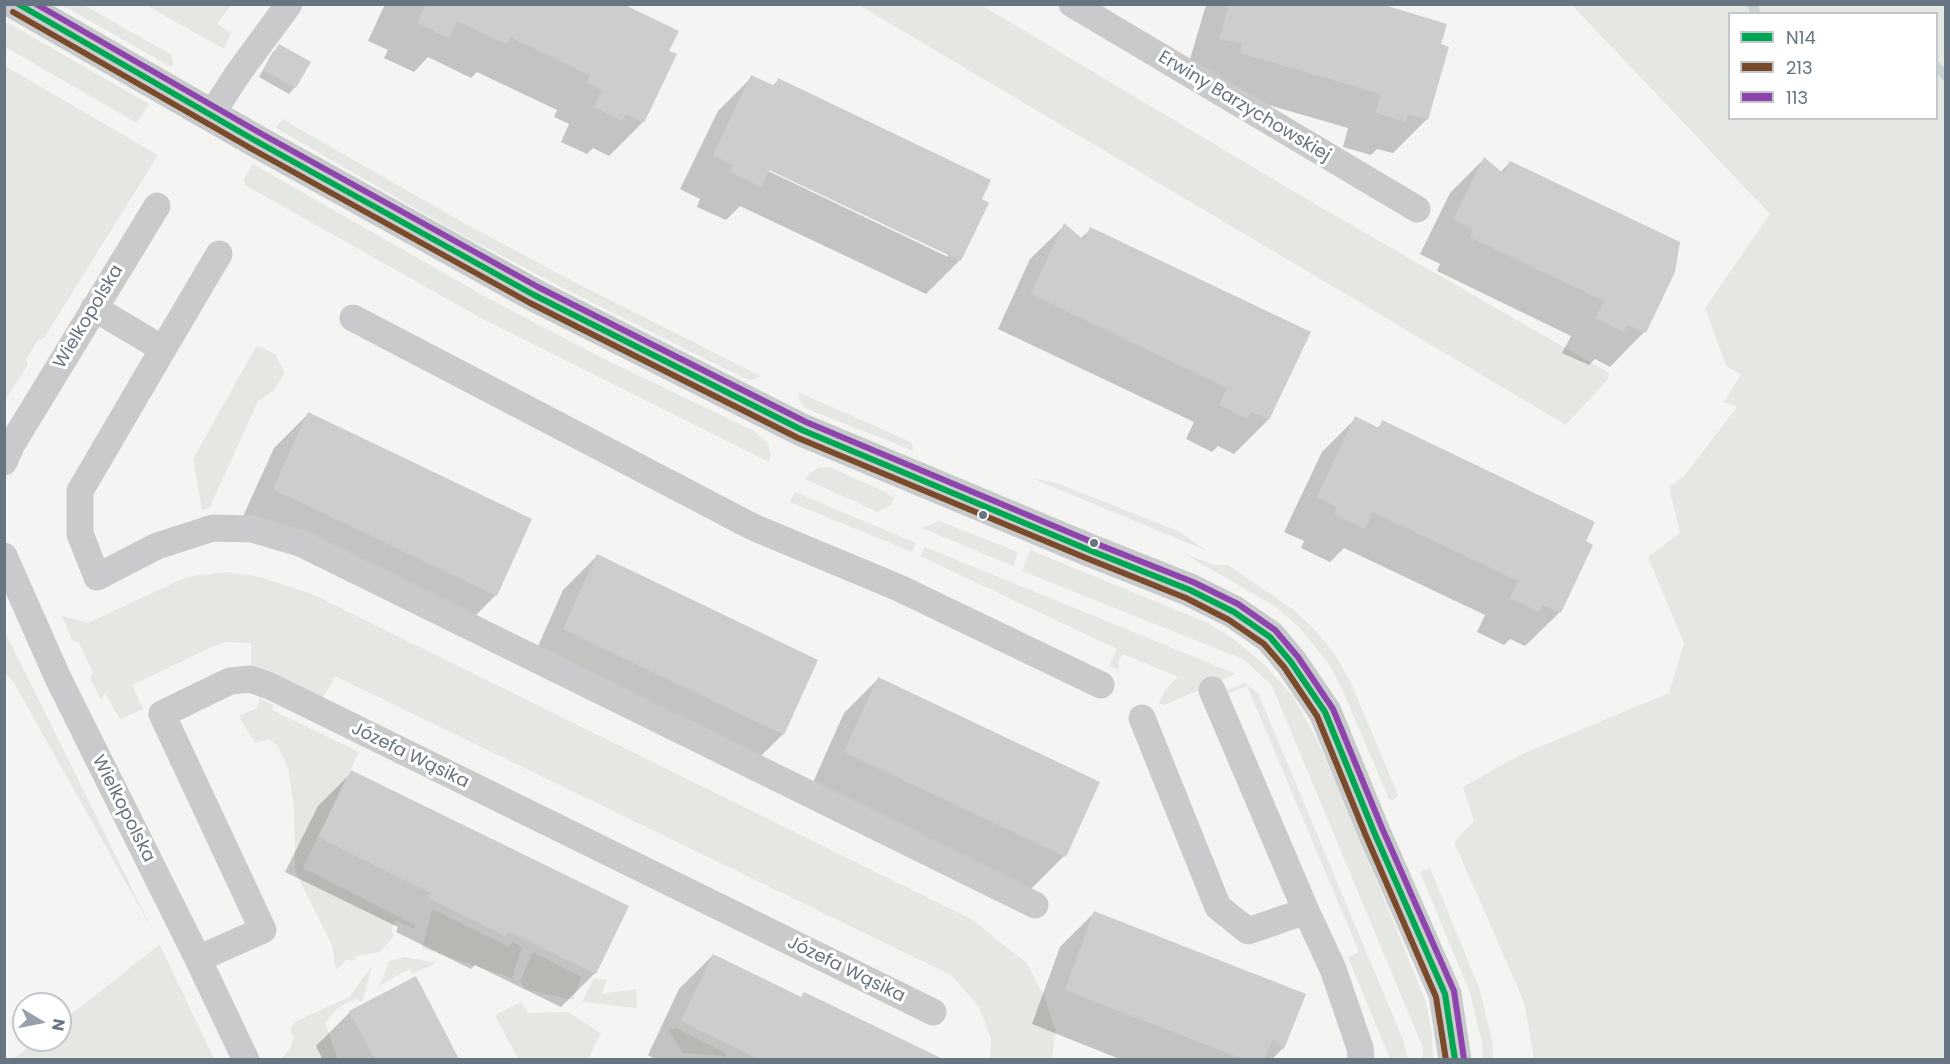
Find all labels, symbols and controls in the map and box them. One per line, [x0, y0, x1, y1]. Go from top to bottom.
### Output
legend [1728, 12, 1938, 120]
text: N14 [1786, 25, 1816, 50]
street label: Erwiny Barzychowskiej [1154, 47, 1334, 167]
text: 213 [1786, 55, 1813, 80]
text: 113 [1786, 85, 1808, 110]
street label: Wielkopolska [50, 261, 128, 373]
unlabelled marker [977, 509, 989, 521]
unlabelled marker [1088, 537, 1100, 549]
street label: Józefa Wąsika [348, 718, 472, 794]
street label: Wielkopolska [87, 752, 159, 866]
street label: Józefa Wąsika [784, 932, 908, 1008]
north arrow [12, 992, 72, 1052]
text: N [46, 1017, 71, 1033]

